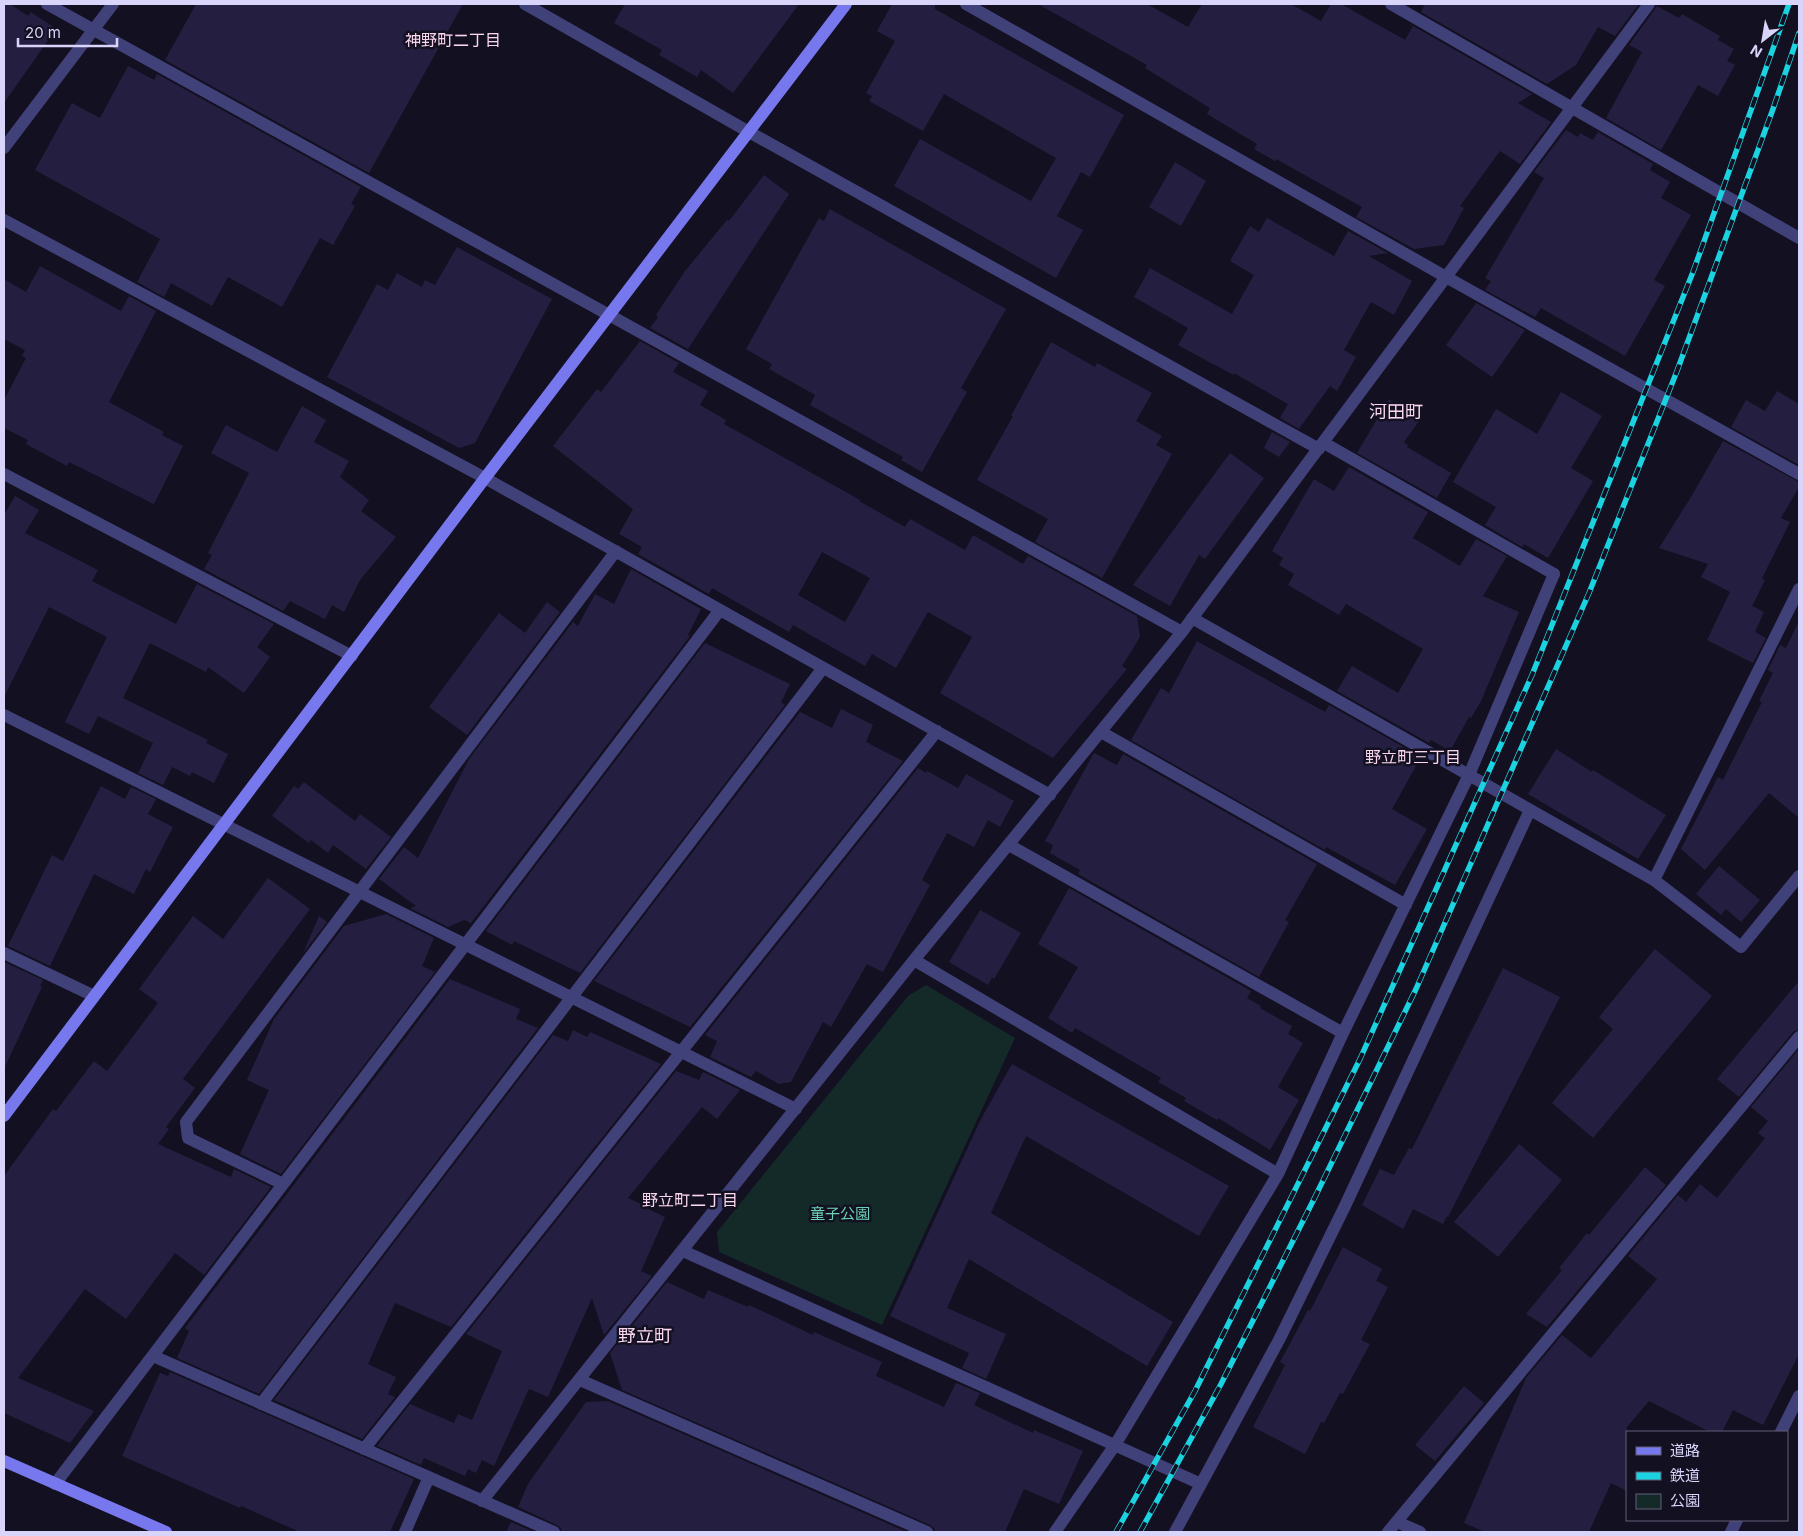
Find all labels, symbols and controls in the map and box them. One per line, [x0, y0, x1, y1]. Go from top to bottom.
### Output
scale bar [18, 15, 116, 47]
north arrow [1738, 15, 1788, 65]
text: 20 m [25, 23, 61, 42]
district label: 神野町二丁目 [405, 30, 501, 50]
text: N [1747, 42, 1765, 62]
district label: 河田町 [1369, 401, 1423, 422]
district label: 野立町三丁目 [1365, 747, 1461, 767]
district label: 野立町二丁目 [642, 1190, 738, 1210]
park label: 童子公園 [810, 1204, 870, 1223]
district label: 野立町 [618, 1325, 672, 1346]
legend [1626, 1431, 1788, 1521]
text: 道路 [1670, 1441, 1700, 1460]
text: 鉄道 [1670, 1466, 1700, 1485]
text: 公園 [1670, 1491, 1700, 1510]

